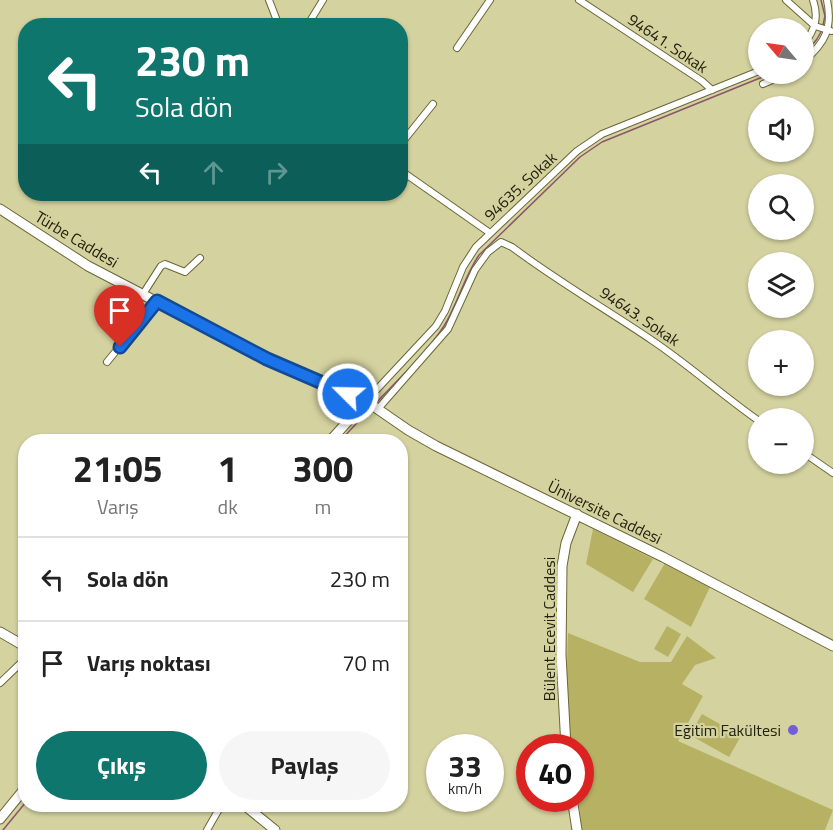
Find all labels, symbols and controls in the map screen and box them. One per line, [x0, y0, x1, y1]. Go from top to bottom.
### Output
street label: 94641. Sokak [623, 7, 713, 79]
north arrow [748, 18, 814, 84]
map controls [748, 18, 814, 474]
text: 230 m [135, 28, 250, 92]
icon: left [36, 42, 114, 120]
text: Sola dön [135, 86, 233, 127]
button: sound [748, 96, 814, 162]
street label: 94635. Sokak [478, 146, 562, 226]
icon: left [134, 156, 167, 189]
icon: ahead [197, 156, 230, 189]
icon: right [260, 156, 293, 189]
button: search [748, 174, 814, 240]
street label: Türbe Caddesi [31, 205, 123, 273]
button: layers [748, 252, 814, 318]
street label: 94643. Sokak [595, 280, 685, 352]
pin [94, 285, 145, 347]
icon: arrive [103, 294, 136, 327]
button: + [748, 330, 814, 396]
position arrow [316, 362, 380, 426]
button: − [748, 408, 814, 474]
text: 21:05 [73, 441, 163, 496]
text: 1 [218, 441, 238, 496]
text: 300 [293, 441, 353, 496]
street label: Üniversite Caddesi [544, 474, 666, 550]
text: Varış [97, 491, 139, 522]
text: dk [218, 491, 238, 522]
text: m [314, 491, 331, 522]
street label: Bülent Ecevit Caddesi [537, 557, 561, 701]
text: Sola dön [87, 562, 169, 596]
text: 230 m [330, 562, 390, 596]
icon: left [36, 563, 69, 596]
text: Varış noktası [87, 646, 211, 680]
text: 70 m [342, 646, 390, 680]
icon: arrive [36, 647, 69, 680]
place label: Eğitim Fakültesi [674, 718, 781, 742]
marker: Eğitim Fakültesi [786, 723, 800, 737]
button: Çıkış [36, 731, 207, 800]
button: Paylaş [219, 731, 390, 800]
speed limit sign: 40 [516, 734, 594, 812]
text: 33 [448, 743, 482, 789]
text: km/h [448, 777, 482, 800]

